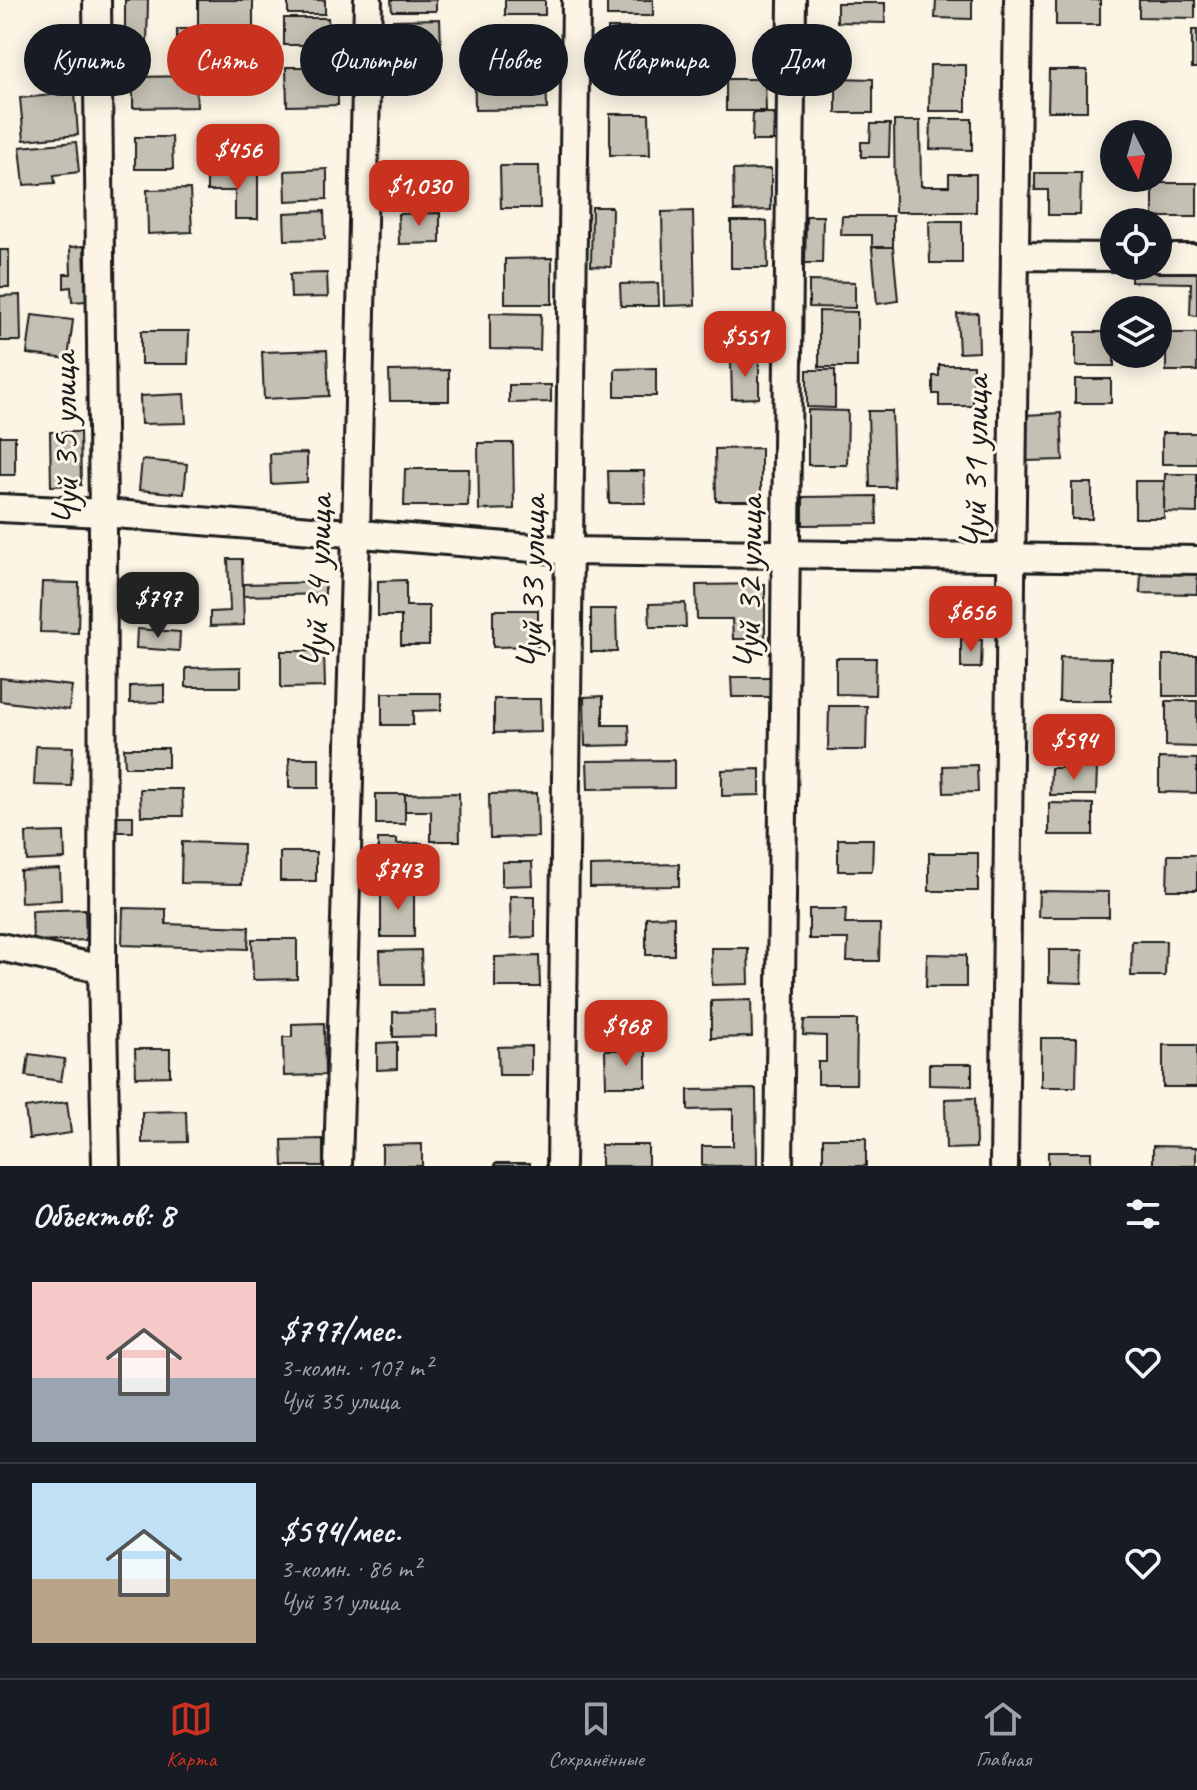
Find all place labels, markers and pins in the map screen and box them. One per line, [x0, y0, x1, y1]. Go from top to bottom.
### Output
pin: $456 [191, 124, 285, 192]
pin: $1,030 [354, 160, 484, 228]
pin: $551 [698, 311, 792, 379]
pin: $797 [111, 572, 205, 640]
pin: $656 [924, 586, 1018, 654]
pin: $594 [1027, 714, 1121, 782]
pin: $743 [351, 844, 445, 912]
pin: $968 [579, 1000, 673, 1068]

